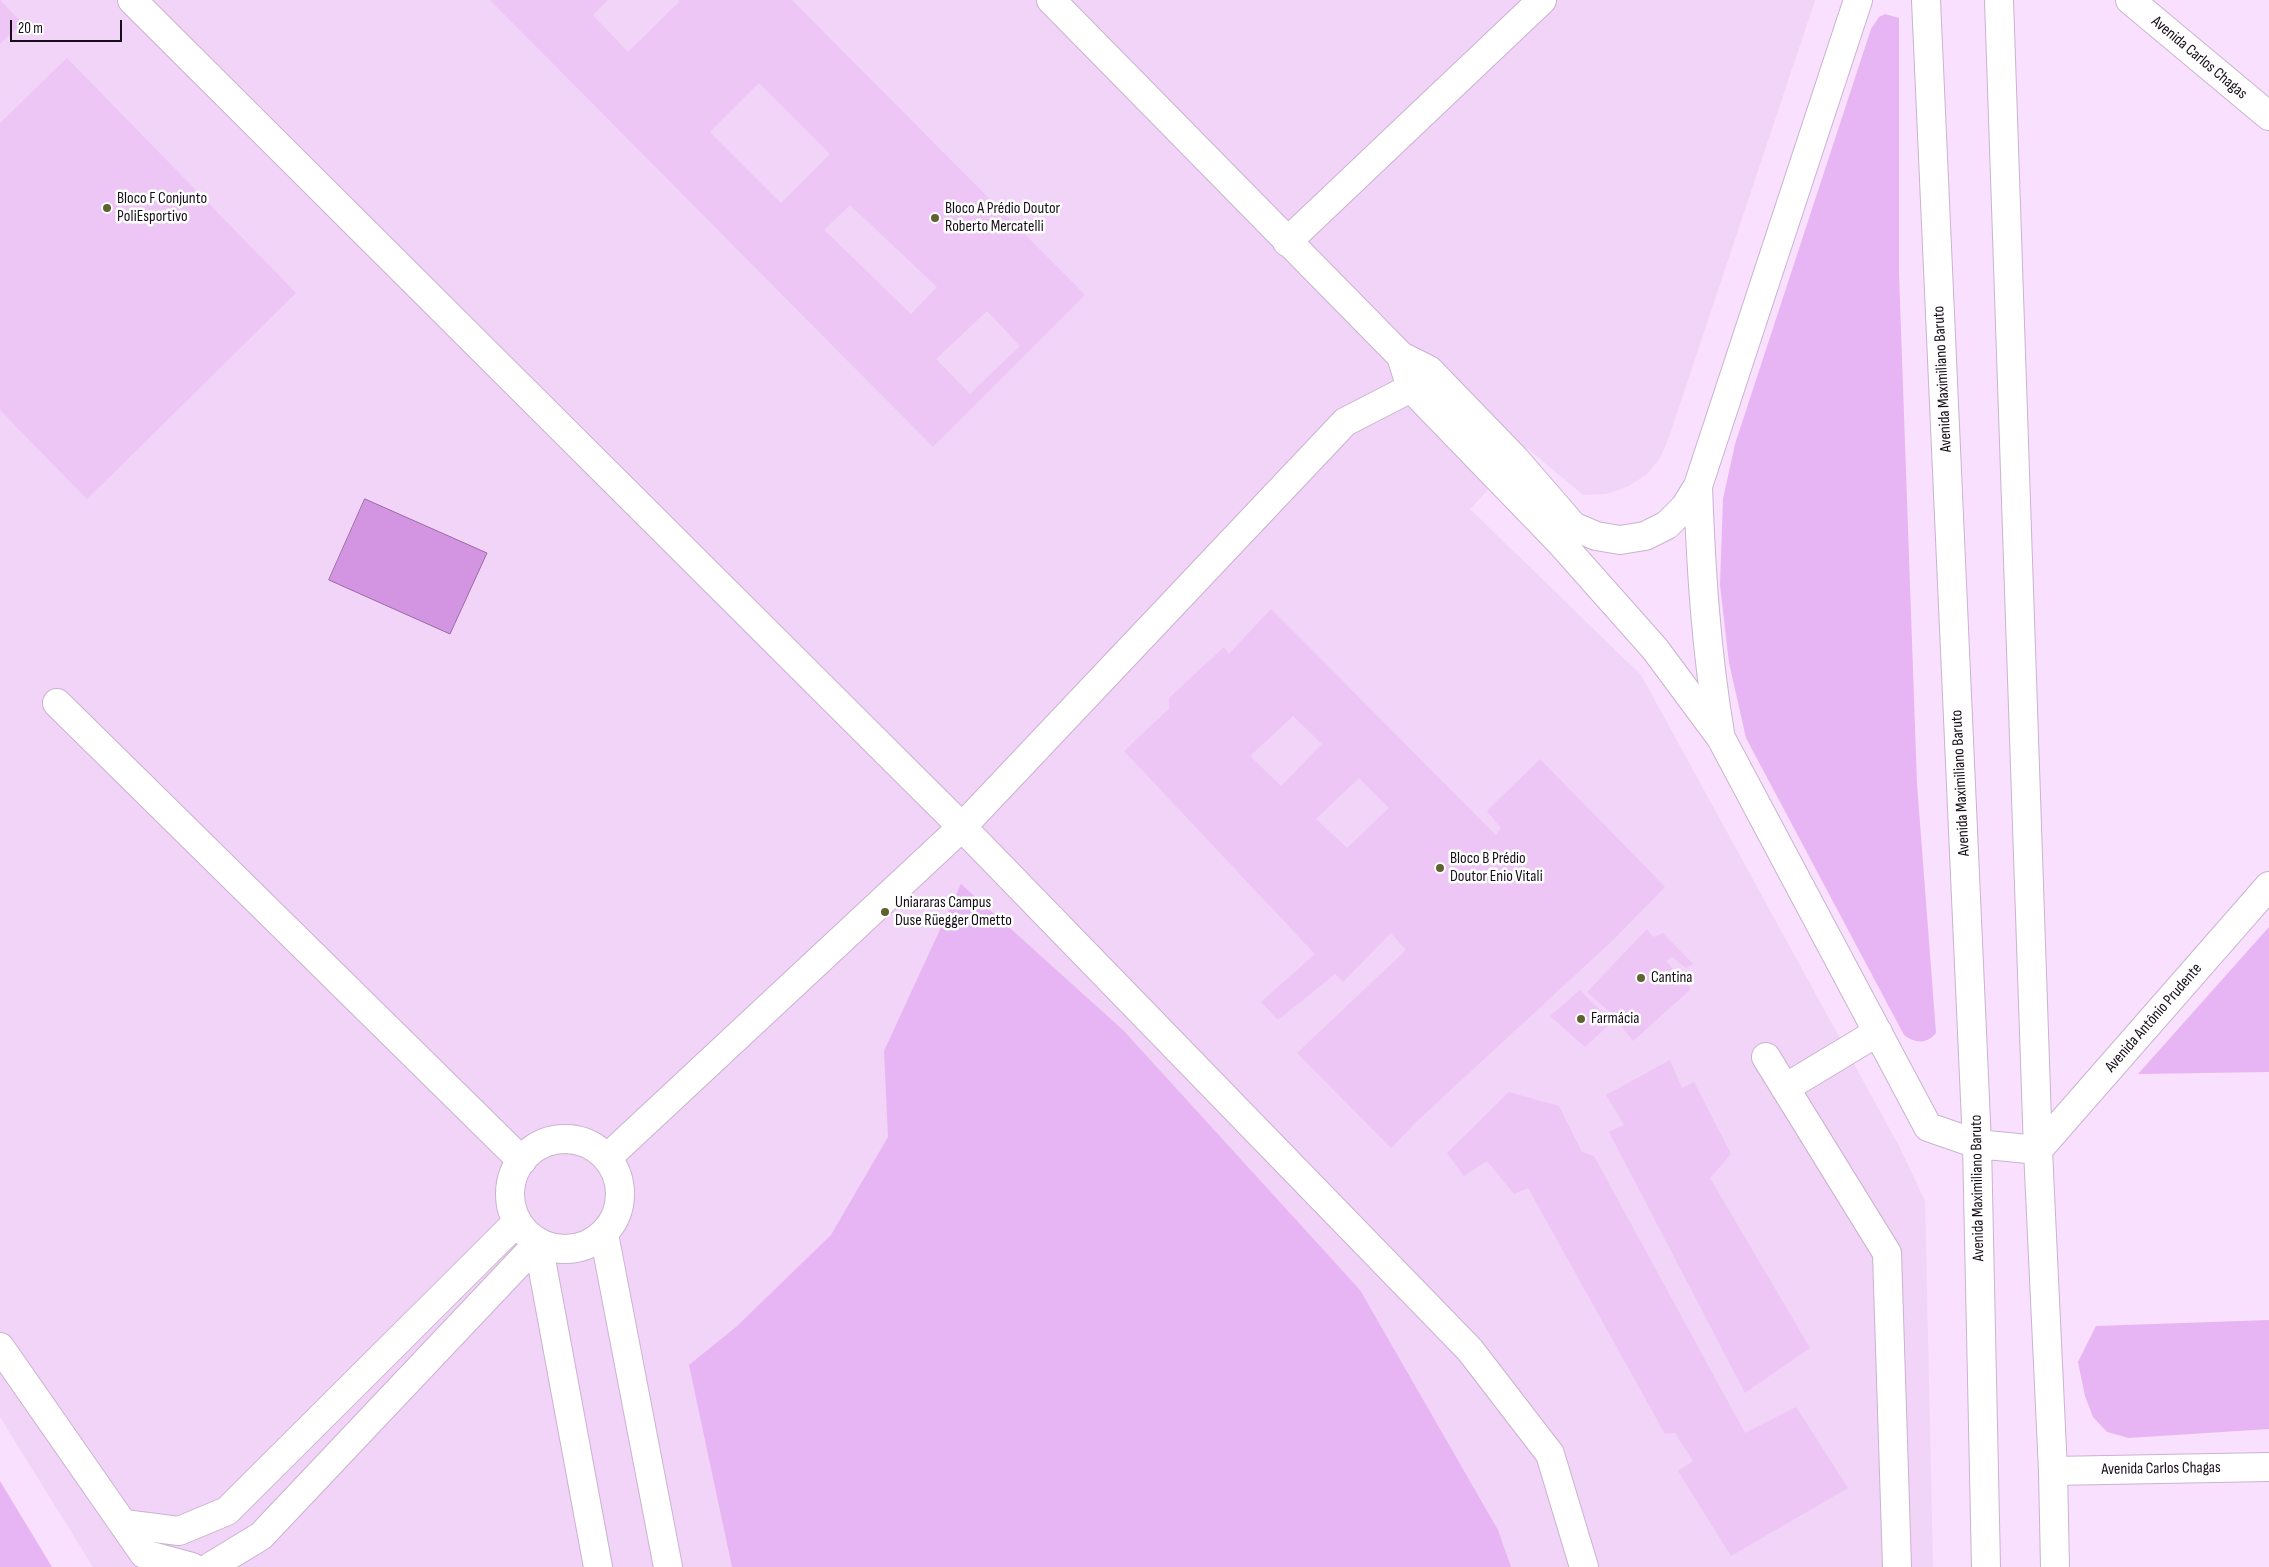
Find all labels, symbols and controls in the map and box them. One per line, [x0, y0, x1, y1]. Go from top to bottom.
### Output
scale bar [12, 10, 125, 42]
street label: Avenida Carlos Chagas [2147, 12, 2251, 104]
text: 20 m [18, 19, 43, 38]
place label: Bloco F Conjunto PoliEsportivo [117, 189, 207, 227]
place label: Bloco A Prédio Doutor Roberto Mercatelli [945, 199, 1060, 237]
marker: Bloco F Conjunto PoliEsportivo [101, 202, 113, 214]
marker: Bloco A Prédio Doutor Roberto Mercatelli [929, 212, 941, 224]
street label: Avenida Maximiliano Baruto [1930, 305, 1956, 453]
street label: Avenida Maximiliano Baruto [1948, 709, 1974, 857]
place label: Bloco B Prédio Doutor Enio Vitali [1450, 849, 1543, 887]
marker: Bloco B Prédio Doutor Enio Vitali [1434, 862, 1446, 874]
place label: Uniararas Campus Duse Rüegger Ometto [895, 893, 1012, 931]
marker: Uniararas Campus Duse Rüegger Ometto [879, 906, 891, 918]
street label: Avenida Antônio Prudente [2101, 960, 2207, 1076]
place label: Cantina [1651, 968, 1692, 988]
marker: Cantina [1635, 972, 1647, 984]
place label: Farmácia [1591, 1009, 1639, 1029]
marker: Farmácia [1575, 1013, 1587, 1025]
street label: Avenida Maximiliano Baruto [1967, 1114, 1989, 1262]
street label: Avenida Carlos Chagas [2101, 1458, 2221, 1480]

